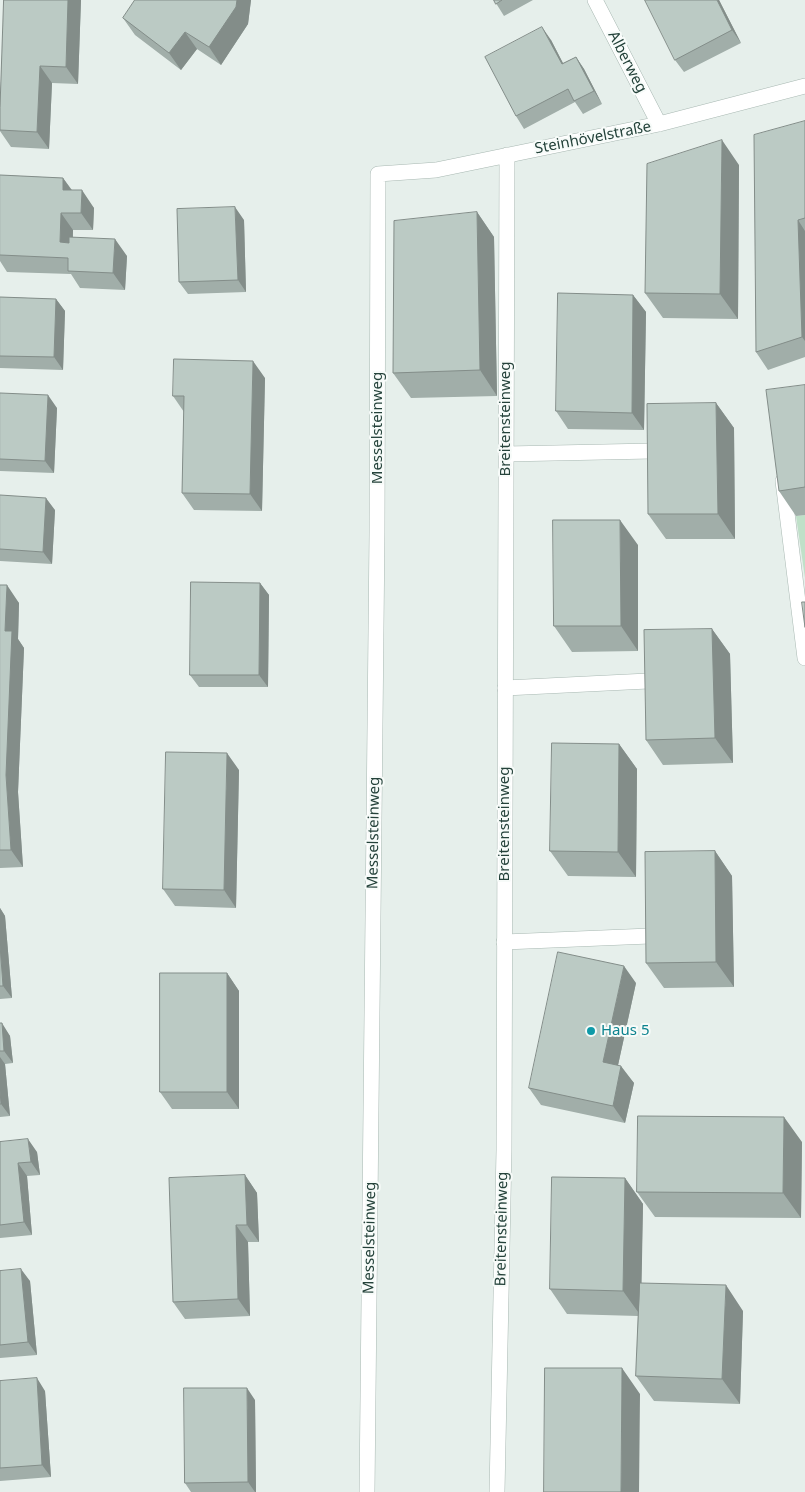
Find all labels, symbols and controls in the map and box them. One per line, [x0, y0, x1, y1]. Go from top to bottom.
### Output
street label: Alberweg [604, 28, 650, 96]
street label: Steinhövelstraße [533, 118, 653, 158]
street label: Breitensteinweg [497, 362, 515, 476]
street label: Messelsteinweg [369, 372, 387, 484]
street label: Breitensteinweg [496, 767, 514, 881]
street label: Messelsteinweg [364, 777, 384, 889]
place label: Haus 5 [601, 1022, 649, 1040]
marker: Haus 5 [585, 1025, 597, 1037]
street label: Breitensteinweg [492, 1171, 512, 1287]
street label: Messelsteinweg [360, 1182, 380, 1294]

